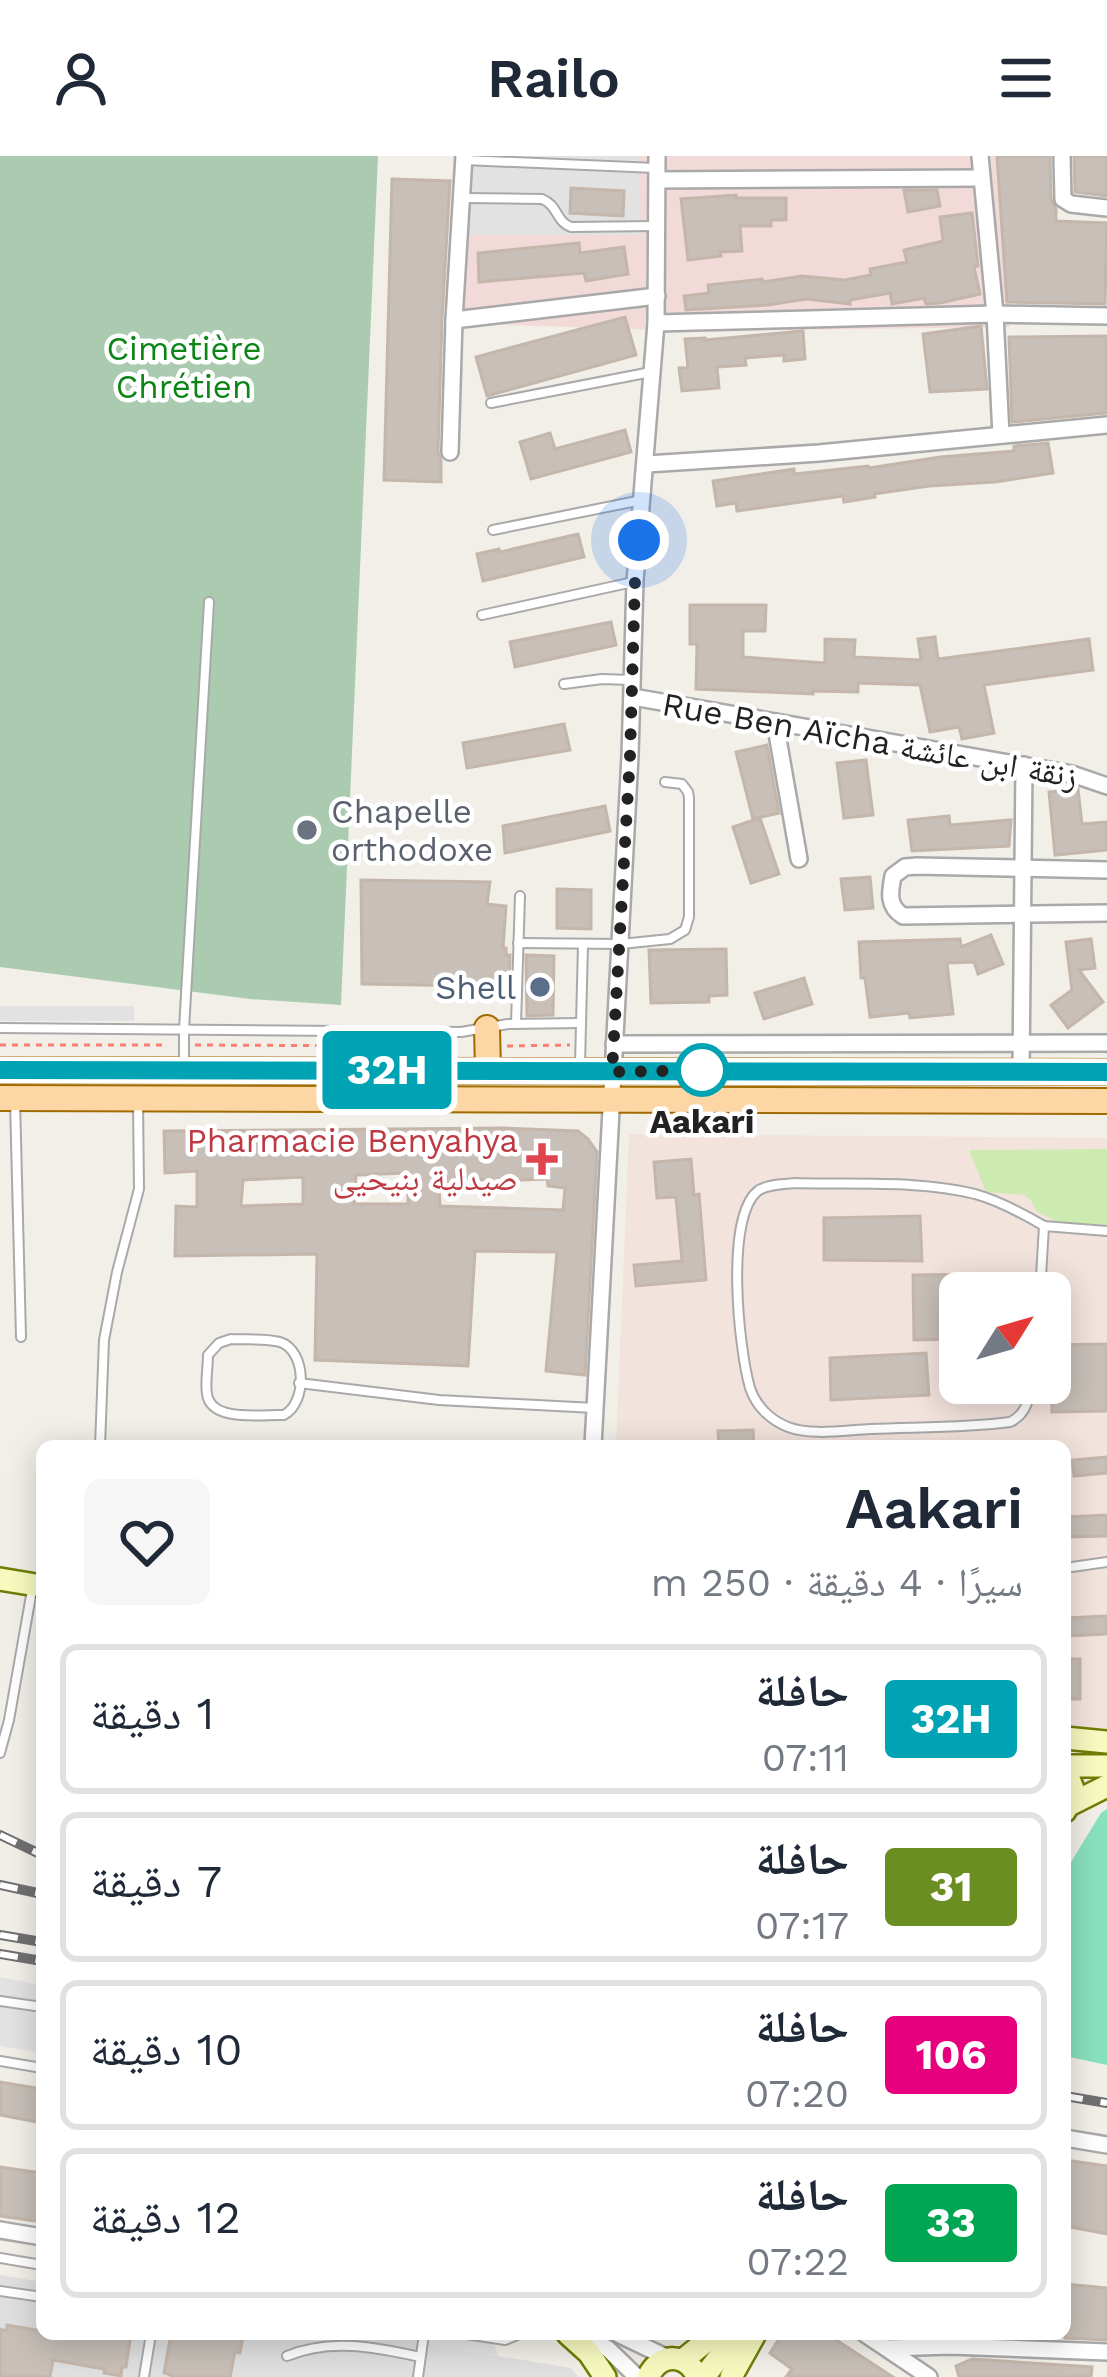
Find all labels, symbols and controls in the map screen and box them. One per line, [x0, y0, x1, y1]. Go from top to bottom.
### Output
icon: person [48, 45, 114, 111]
icon: menu [993, 45, 1059, 111]
text: Railo [487, 47, 620, 110]
park label: Cimetière Chrétien [106, 329, 262, 406]
your location [609, 510, 669, 570]
street label: Rue Ben Aïcha زنقة ابن عائشة [659, 684, 1081, 797]
place label: Chapelle orthodoxe [331, 792, 493, 869]
marker: Chapelle orthodoxe [294, 817, 320, 843]
place label: Shell [435, 968, 516, 1007]
marker: Shell [527, 974, 553, 1000]
line badge: 32H [318, 1031, 456, 1109]
text: 32H [346, 1045, 428, 1094]
marker: Aakari [677, 1045, 727, 1095]
place label: Aakari [650, 1102, 754, 1141]
place label: Pharmacie Benyahya صيدلية بنيحيى [187, 1121, 518, 1199]
marker: Pharmacie Benyahya صيدلية بنيحيى [529, 1146, 555, 1172]
north arrow [939, 1272, 1071, 1404]
map controls [939, 1272, 1071, 1404]
text: Aakari [845, 1475, 1023, 1542]
button: heart [84, 1479, 210, 1605]
text: سيرًا · 4 دقيقة · 250 m [651, 1560, 1023, 1605]
text: حافلة [756, 1664, 849, 1717]
text: 1 دقيقة [90, 1687, 214, 1740]
text: 32H [910, 1694, 992, 1743]
text: 07:11 [762, 1735, 849, 1780]
text: حافلة [756, 1832, 849, 1885]
text: 7 دقيقة [90, 1855, 222, 1908]
text: 31 [929, 1862, 973, 1911]
text: 07:17 [755, 1903, 849, 1948]
text: حافلة [756, 2000, 849, 2053]
text: 10 دقيقة [90, 2023, 242, 2076]
text: 106 [915, 2030, 987, 2079]
text: 07:20 [745, 2071, 849, 2116]
text: حافلة [756, 2168, 849, 2221]
text: 12 دقيقة [90, 2191, 241, 2244]
text: 33 [926, 2198, 976, 2247]
text: 07:22 [747, 2239, 849, 2284]

